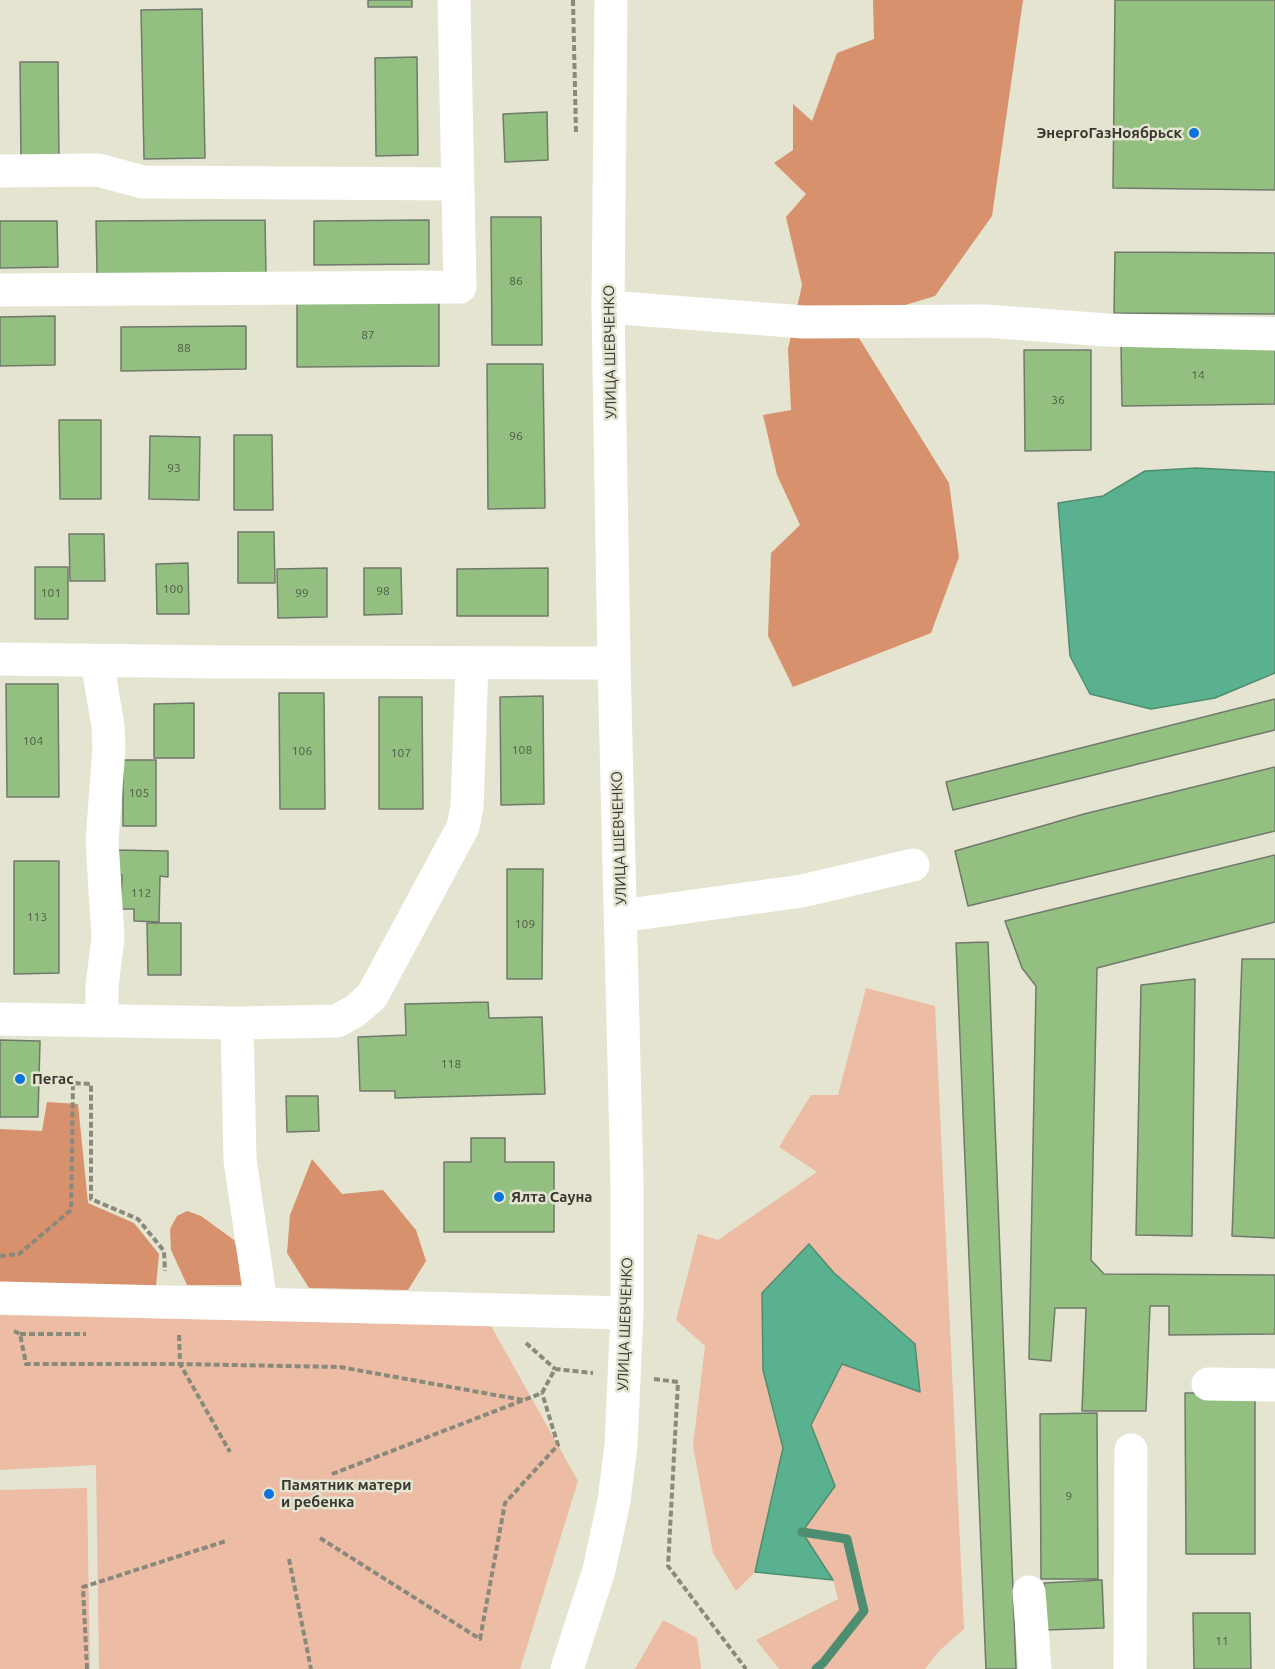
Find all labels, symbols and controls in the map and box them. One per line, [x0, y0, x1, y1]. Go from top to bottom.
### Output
place label: ЭнергоГазНоябрьск [1036, 124, 1182, 142]
marker: ЭнергоГазНоябрьск [1187, 126, 1201, 140]
house number: 86 [509, 274, 523, 288]
street label: УЛИЦА ШЕВЧЕНКО [600, 285, 620, 419]
house number: 87 [361, 328, 375, 342]
house number: 88 [177, 341, 191, 355]
house number: 14 [1191, 368, 1205, 382]
house number: 36 [1051, 393, 1065, 407]
house number: 96 [509, 429, 523, 443]
house number: 93 [167, 461, 181, 475]
house number: 100 [163, 582, 183, 596]
house number: 98 [376, 584, 390, 598]
house number: 101 [41, 586, 61, 600]
house number: 99 [295, 586, 309, 600]
house number: 104 [23, 734, 43, 748]
house number: 108 [512, 743, 532, 757]
house number: 106 [292, 744, 312, 758]
house number: 107 [391, 746, 411, 760]
street label: УЛИЦА ШЕВЧЕНКО [608, 771, 630, 905]
house number: 105 [129, 786, 149, 800]
house number: 112 [131, 886, 151, 900]
house number: 113 [27, 910, 47, 924]
house number: 109 [515, 917, 535, 931]
house number: 118 [441, 1057, 461, 1071]
place label: Пегас [32, 1070, 74, 1088]
marker: Пегас [13, 1072, 27, 1086]
place label: Ялта Сауна [511, 1188, 592, 1206]
marker: Ялта Сауна [492, 1190, 506, 1204]
street label: УЛИЦА ШЕВЧЕНКО [614, 1257, 636, 1391]
place label: Памятник матери и ребенка [281, 1476, 411, 1511]
marker: Памятник матери и ребенка [262, 1487, 276, 1501]
house number: 9 [1066, 1489, 1072, 1503]
house number: 11 [1215, 1634, 1229, 1648]

